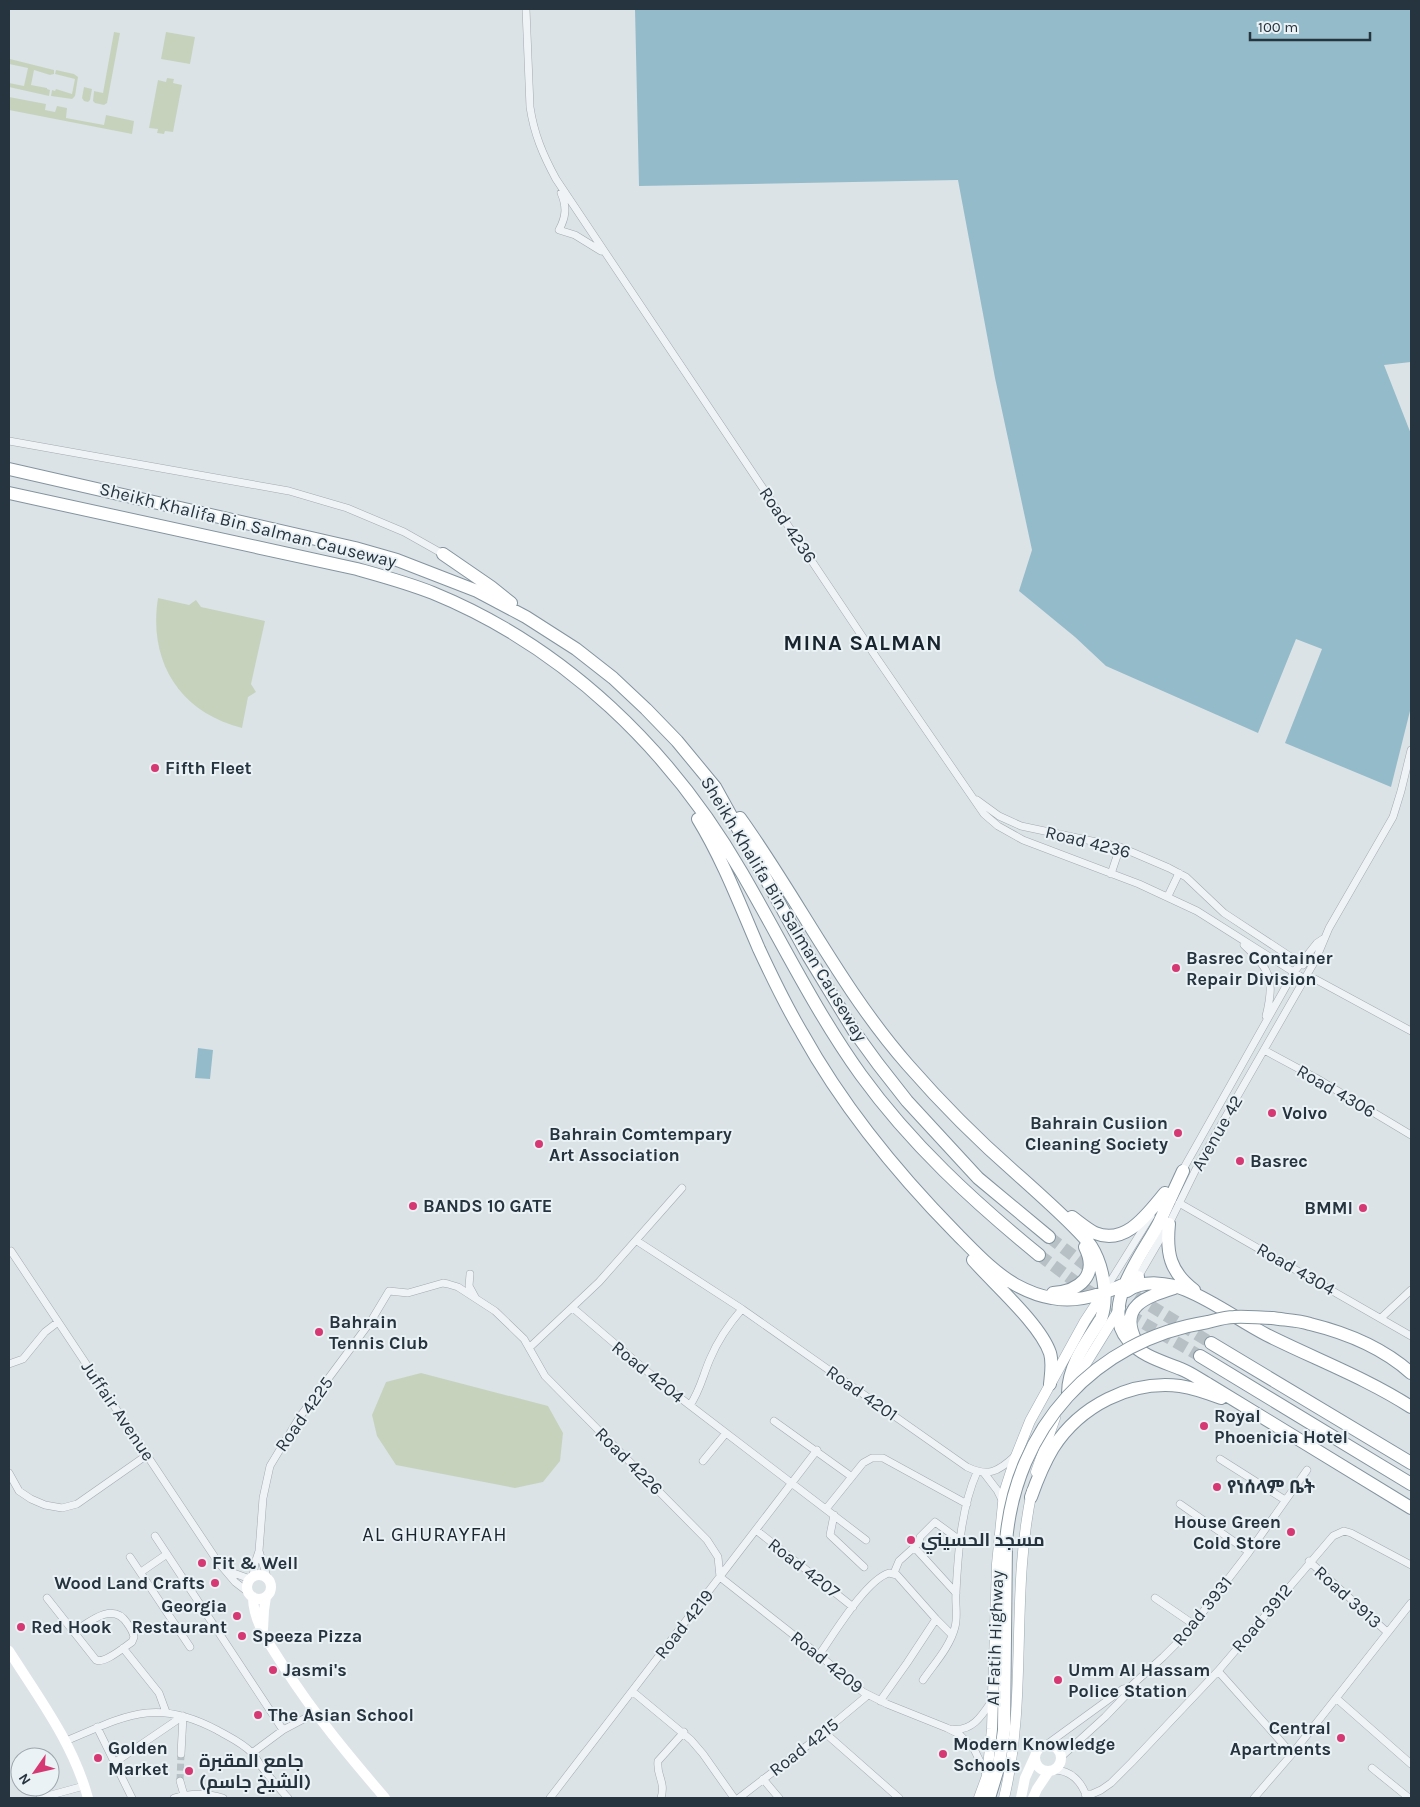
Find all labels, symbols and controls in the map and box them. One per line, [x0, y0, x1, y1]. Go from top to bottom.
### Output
scale bar [1250, 10, 1370, 42]
text: 100 m [1258, 18, 1298, 36]
street label: Sheikh Khalifa Bin Salman Causeway [97, 477, 399, 573]
street label: Road 4236 [755, 483, 821, 567]
district label: MINA SALMAN [783, 630, 943, 656]
place label: Fifth Fleet [165, 757, 252, 779]
marker: Fifth Fleet [149, 762, 161, 774]
street label: Sheikh Khalifa Bin Salman Causeway [696, 772, 872, 1046]
street label: Road 4236 [1043, 821, 1133, 863]
place label: Basrec Container Repair Division [1186, 947, 1333, 990]
marker: Basrec Container Repair Division [1170, 962, 1182, 974]
street label: Road 4306 [1293, 1060, 1379, 1122]
street label: Avenue 42 [1186, 1091, 1248, 1175]
place label: Volvo [1282, 1102, 1327, 1124]
marker: Volvo [1266, 1107, 1278, 1119]
place label: Bahrain Cusiion Cleaning Society [1025, 1112, 1168, 1155]
place label: Bahrain Comtempary Art Association [549, 1123, 732, 1166]
marker: Bahrain Cusiion Cleaning Society [1172, 1127, 1184, 1139]
marker: Bahrain Comtempary Art Association [533, 1138, 545, 1150]
place label: Basrec [1250, 1150, 1308, 1172]
marker: Basrec [1234, 1155, 1246, 1167]
place label: BANDS 10 GATE [423, 1195, 552, 1217]
place label: BMMI [1304, 1197, 1353, 1219]
marker: BANDS 10 GATE [407, 1200, 419, 1212]
marker: BMMI [1357, 1202, 1369, 1214]
street label: Road 4304 [1253, 1238, 1339, 1300]
place label: Bahrain Tennis Club [329, 1311, 428, 1354]
marker: Bahrain Tennis Club [313, 1326, 325, 1338]
street label: Road 4204 [607, 1336, 689, 1408]
street label: Juffair Avenue [77, 1357, 159, 1465]
street label: Road 4201 [822, 1360, 902, 1426]
street label: Road 4225 [270, 1372, 338, 1456]
place label: Royal Phoenicia Hotel [1214, 1405, 1348, 1448]
marker: Royal Phoenicia Hotel [1198, 1420, 1210, 1432]
street label: Road 4226 [590, 1422, 668, 1500]
place label: የነሰላም ቤት [1227, 1476, 1315, 1498]
marker: የነሰላም ቤት [1211, 1481, 1223, 1493]
place label: House Green Cold Store [1174, 1511, 1281, 1554]
district label: AL GHURAYFAH [362, 1523, 508, 1546]
marker: House Green Cold Store [1285, 1526, 1297, 1538]
place label: مسجد الحسيني [921, 1529, 1045, 1555]
street label: Road 4207 [764, 1533, 845, 1603]
marker: مسجد الحسيني [905, 1534, 917, 1546]
place label: Fit & Well [212, 1552, 298, 1574]
marker: Fit & Well [196, 1557, 208, 1569]
street label: Road 3913 [1310, 1561, 1386, 1633]
street label: Al Fatih Highway [982, 1569, 1008, 1706]
place label: Wood Land Crafts [54, 1572, 205, 1594]
street label: Road 3931 [1167, 1572, 1237, 1650]
marker: Wood Land Crafts [209, 1577, 221, 1589]
street label: Road 3912 [1227, 1579, 1297, 1657]
street label: Road 4219 [650, 1585, 718, 1663]
place label: Georgia Restaurant [132, 1595, 227, 1638]
marker: Georgia Restaurant [231, 1610, 243, 1622]
place label: Red Hook [31, 1616, 112, 1638]
marker: Red Hook [15, 1621, 27, 1633]
place label: Speeza Pizza [252, 1625, 362, 1647]
street label: Road 4209 [786, 1626, 868, 1698]
marker: Speeza Pizza [236, 1630, 248, 1642]
place label: Jasmi's [283, 1659, 347, 1681]
place label: Umm Al Hassam Police Station [1068, 1659, 1210, 1702]
marker: Jasmi's [267, 1664, 279, 1676]
marker: Umm Al Hassam Police Station [1052, 1674, 1064, 1686]
place label: The Asian School [268, 1704, 414, 1726]
marker: The Asian School [252, 1709, 264, 1721]
street label: Road 4215 [765, 1713, 843, 1781]
place label: Central Apartments [1230, 1717, 1331, 1760]
marker: Central Apartments [1335, 1732, 1347, 1744]
place label: Modern Knowledge Schools [953, 1733, 1115, 1776]
place label: Golden Market [108, 1737, 169, 1780]
north arrow [10, 1747, 60, 1797]
marker: Modern Knowledge Schools [937, 1748, 949, 1760]
place label: جامع المقبرة (الشيخ جاسم) [199, 1750, 311, 1794]
marker: Golden Market [92, 1752, 104, 1764]
marker: جامع المقبرة (الشيخ جاسم) [183, 1765, 195, 1777]
text: N [15, 1770, 34, 1788]

